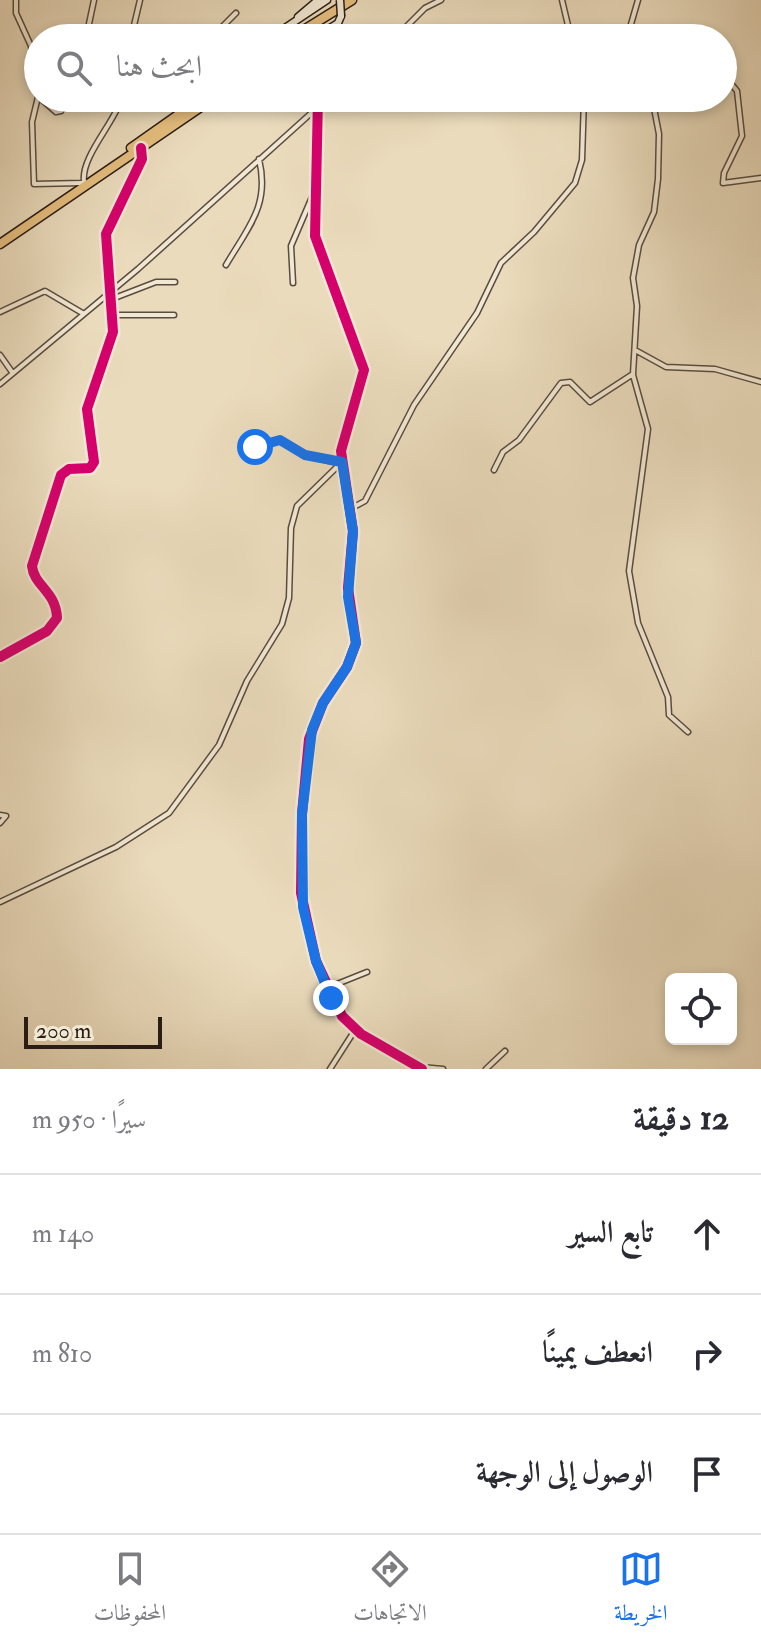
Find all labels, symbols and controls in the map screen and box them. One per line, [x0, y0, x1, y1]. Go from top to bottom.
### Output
search box [24, 24, 737, 112]
icon: search [52, 46, 96, 90]
text: ابحث هنا [116, 48, 202, 85]
route start [237, 429, 273, 465]
map controls [665, 973, 737, 1045]
button: locate [665, 973, 737, 1045]
route end [313, 980, 349, 1016]
scale bar [24, 1013, 162, 1049]
text: 200 m [36, 1017, 91, 1045]
text: 12 دقيقة [633, 1097, 729, 1140]
text: سيرًا · 950 m [32, 1104, 146, 1136]
icon: ahead [685, 1212, 729, 1256]
text: تابع السير [568, 1214, 653, 1251]
text: 140 m [32, 1218, 94, 1250]
icon: right [685, 1332, 729, 1376]
text: انعطف يمينًا [542, 1334, 653, 1371]
text: 810 m [32, 1338, 92, 1370]
icon: arrive [685, 1452, 729, 1496]
text: الوصول إلى الوجهة [476, 1454, 653, 1491]
tab: المحفوظات [94, 1547, 166, 1634]
tab: الاتجاهات [353, 1547, 427, 1634]
tab: الخريطة [614, 1547, 667, 1634]

